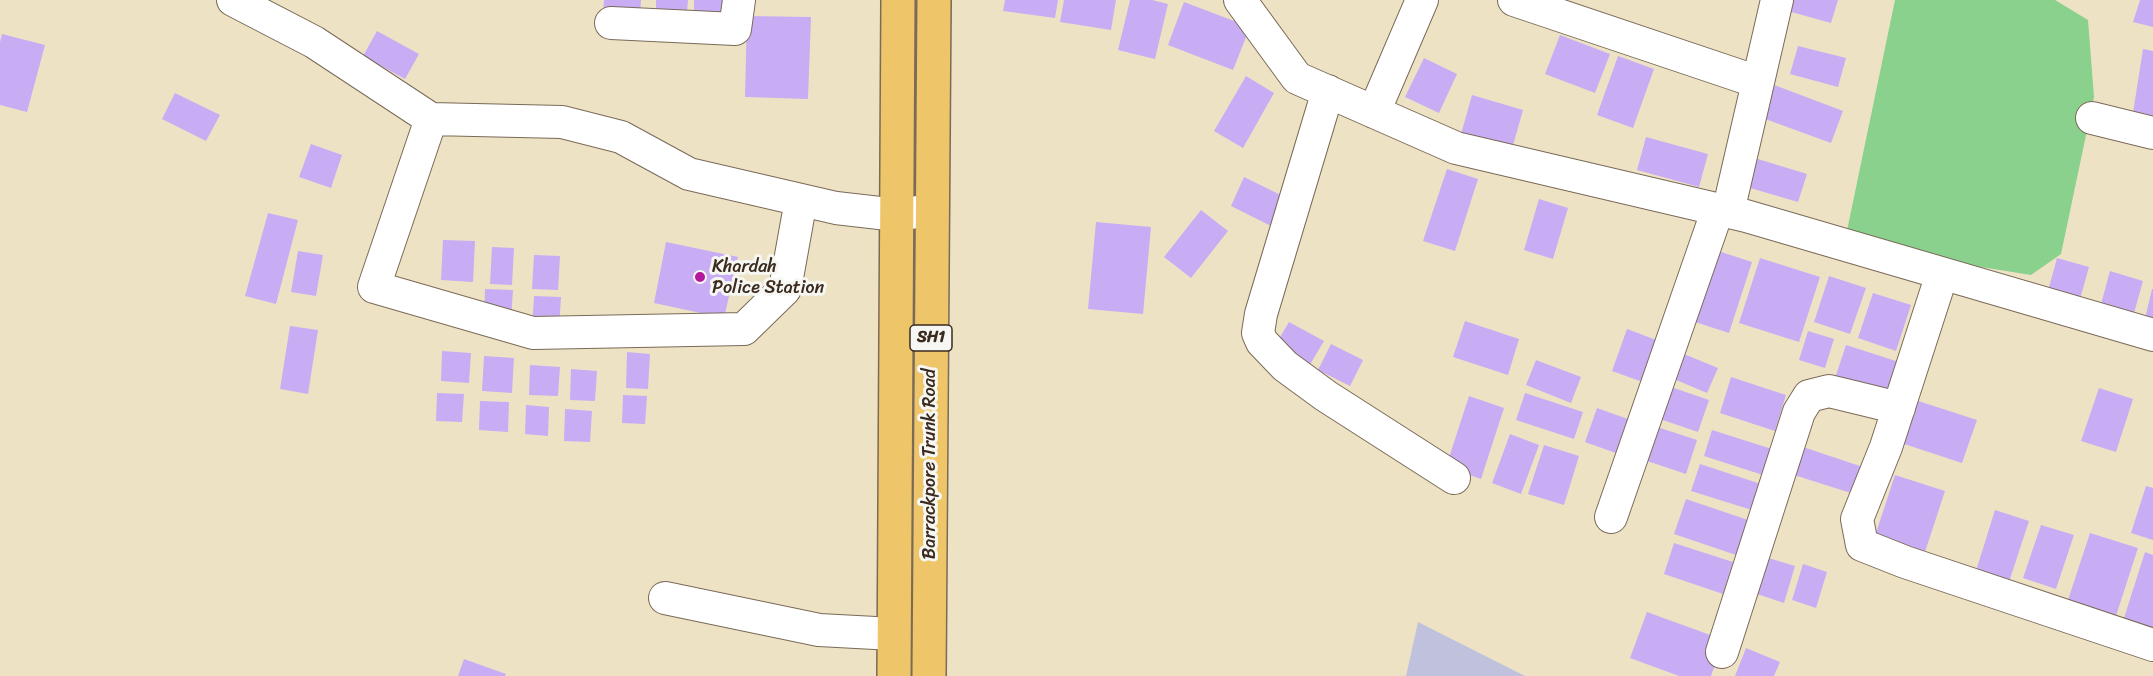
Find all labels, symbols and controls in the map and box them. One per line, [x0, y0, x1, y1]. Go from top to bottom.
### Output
place label: Khardah Police Station [712, 256, 824, 298]
marker: Khardah Police Station [693, 270, 707, 284]
road number: SH1 [910, 325, 952, 351]
street label: Barrackpore Trunk Road [919, 369, 941, 559]

